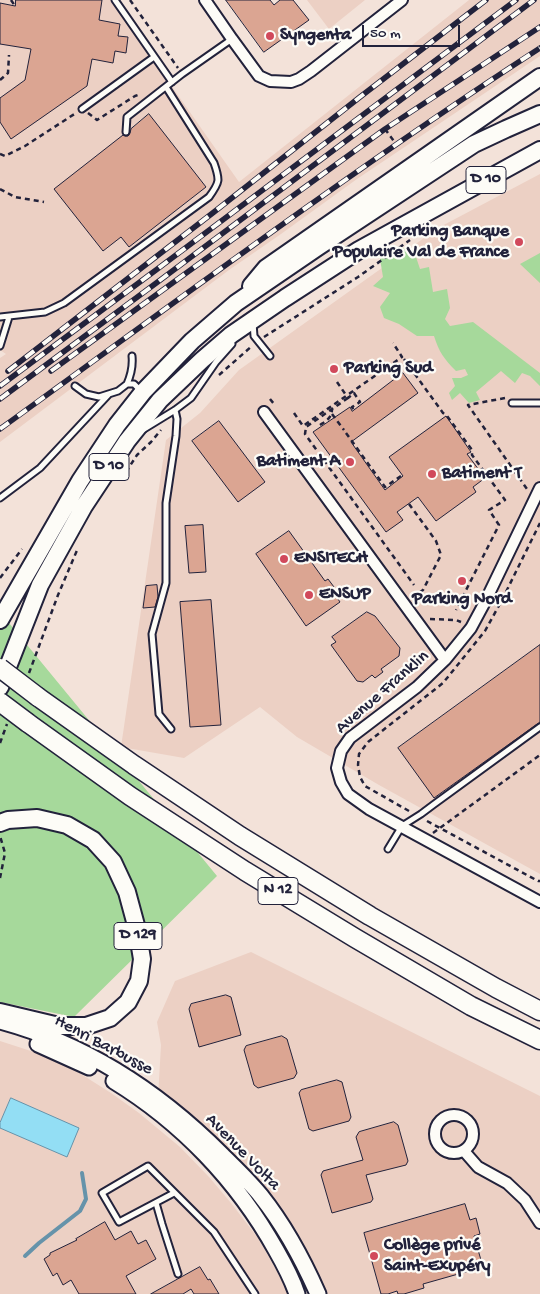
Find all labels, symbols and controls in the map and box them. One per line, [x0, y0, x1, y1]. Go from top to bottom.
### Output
scale bar [365, 15, 462, 47]
place label: Syngenta [280, 25, 351, 47]
text: 50 m [370, 25, 401, 43]
marker: Syngenta [264, 30, 276, 42]
road number: D 10 [466, 166, 506, 194]
place label: Parking Banque Populaire Val de France [333, 221, 509, 264]
marker: Parking Banque Populaire Val de France [513, 236, 525, 248]
place label: Parking Sud [344, 358, 433, 380]
marker: Parking Sud [328, 363, 340, 375]
place label: Batiment A [257, 451, 340, 473]
road number: D 10 [89, 454, 129, 481]
marker: Batiment A [344, 456, 356, 468]
place label: Batiment T [442, 463, 522, 485]
marker: Batiment T [426, 468, 438, 480]
place label: ENSITECH [294, 548, 368, 570]
marker: ENSITECH [278, 553, 290, 565]
marker: Parking Nord [456, 575, 468, 587]
place label: ENSUP [319, 584, 371, 606]
marker: ENSUP [303, 589, 315, 601]
place label: Parking Nord [412, 589, 512, 611]
street label: Avenue Franklin [332, 646, 434, 740]
road number: N 12 [258, 878, 298, 904]
road number: D 129 [114, 922, 162, 949]
street label: Henri Barbusse [50, 1011, 156, 1081]
street label: Avenue Volta [200, 1110, 284, 1196]
place label: Collège privé Saint-Exupéry [384, 1235, 490, 1278]
marker: Collège privé Saint-Exupéry [368, 1250, 380, 1262]

